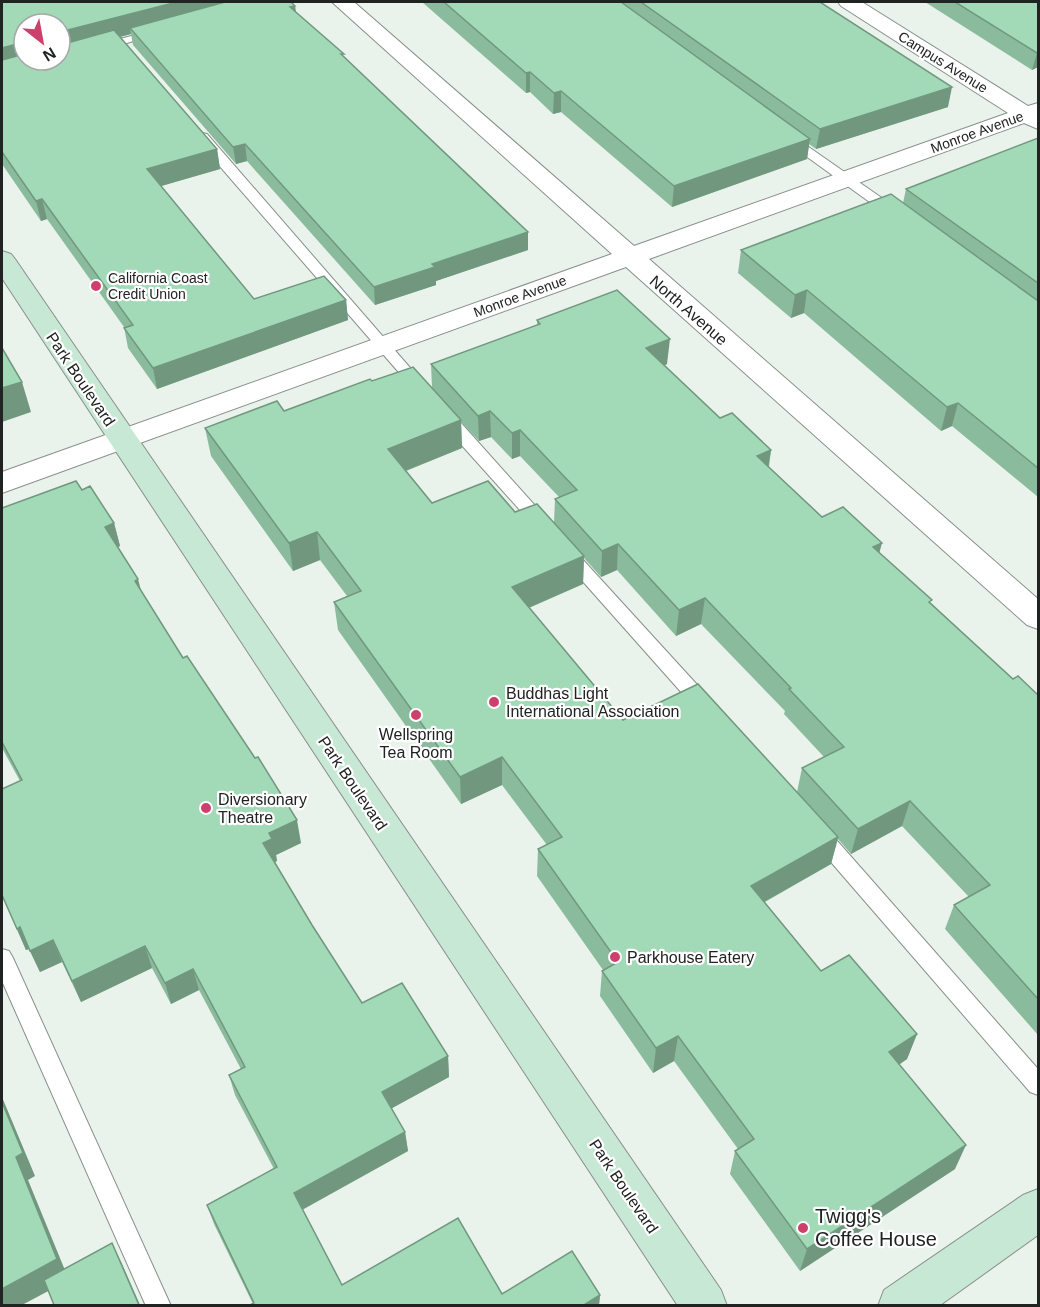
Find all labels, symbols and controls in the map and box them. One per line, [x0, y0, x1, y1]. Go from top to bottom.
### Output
north arrow [12, 12, 72, 72]
street label: Campus Avenue [895, 28, 991, 96]
text: N [40, 44, 59, 65]
street label: Monroe Avenue [928, 108, 1026, 156]
place label: California Coast Credit Union [108, 270, 208, 302]
street label: Monroe Avenue [471, 272, 569, 320]
street label: North Avenue [647, 272, 731, 349]
marker: California Coast Credit Union [89, 279, 103, 293]
street label: Park Boulevard [43, 329, 118, 429]
place label: Buddhas Light International Association [506, 685, 679, 720]
marker: Buddhas Light International Association [487, 695, 501, 709]
marker: Wellspring Tea Room [409, 708, 423, 722]
place label: Wellspring Tea Room [379, 726, 453, 761]
street label: Park Boulevard [315, 733, 390, 833]
place label: Diversionary Theatre [218, 791, 307, 826]
marker: Diversionary Theatre [199, 801, 213, 815]
place label: Parkhouse Eatery [627, 949, 754, 966]
marker: Parkhouse Eatery [608, 950, 622, 964]
street label: Park Boulevard [586, 1136, 661, 1236]
place label: Twigg's Coffee House [815, 1205, 937, 1250]
marker: Twigg's Coffee House [796, 1221, 810, 1235]

